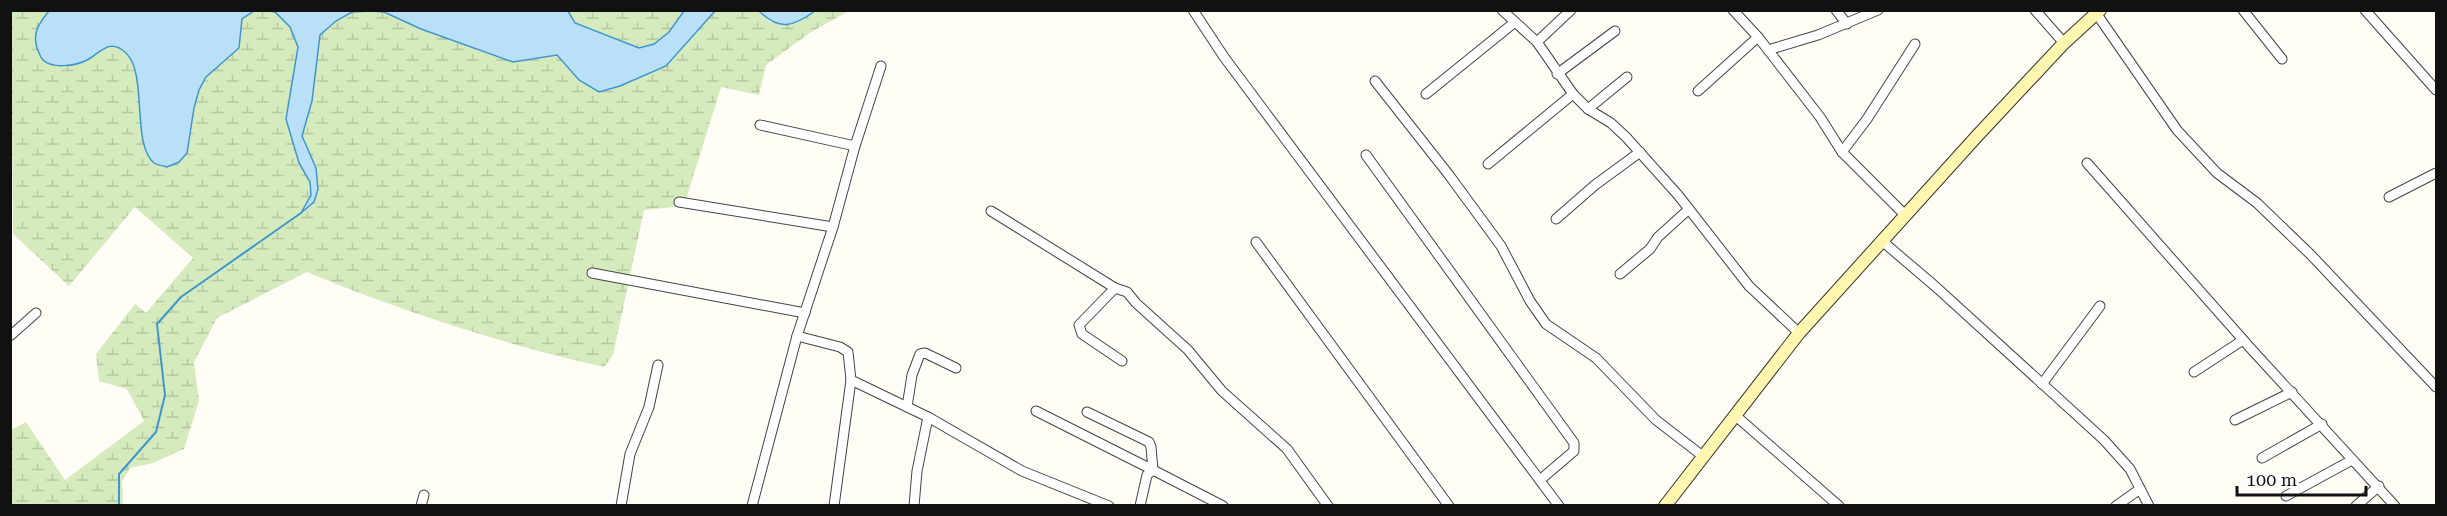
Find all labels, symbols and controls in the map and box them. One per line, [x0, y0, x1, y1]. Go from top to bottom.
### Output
scale bar [2237, 459, 2366, 497]
text: 100 m [2246, 469, 2297, 490]

